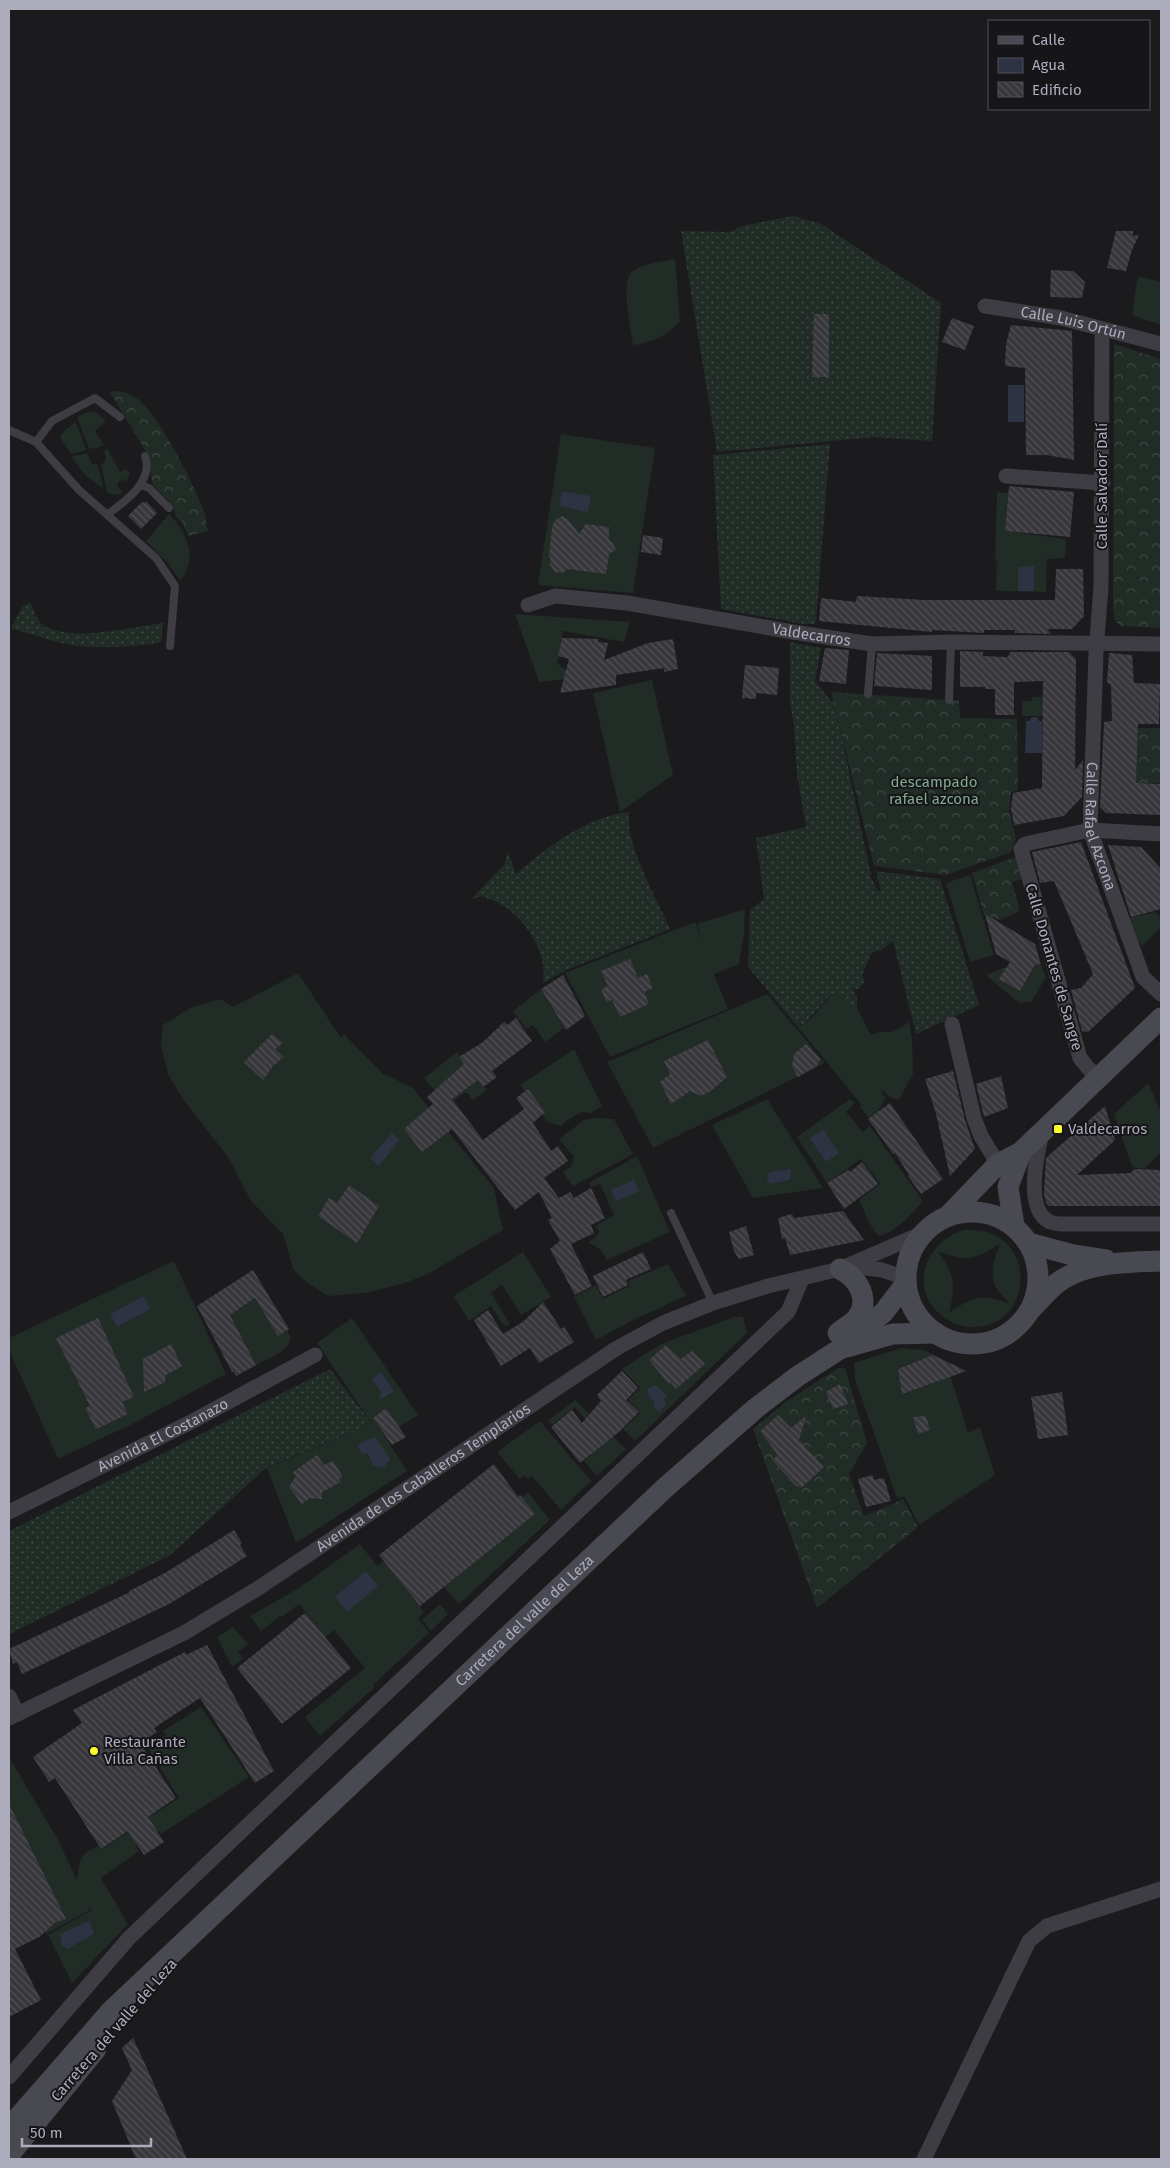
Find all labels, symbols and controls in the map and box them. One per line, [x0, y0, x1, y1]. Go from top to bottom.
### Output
legend [988, 20, 1150, 110]
text: Calle [1032, 31, 1065, 49]
text: Agua [1032, 56, 1065, 74]
text: Edificio [1032, 81, 1082, 99]
street label: Calle Luis Ortún [1019, 303, 1128, 344]
street label: Calle Salvador Dalí [1093, 423, 1111, 549]
street label: Valdecarros [771, 620, 852, 650]
street label: Calle Rafael Azcona [1081, 762, 1120, 893]
park label: descampado rafael azcona [889, 773, 979, 808]
street label: Calle Donantes de Sangre [1021, 881, 1087, 1053]
place label: Valdecarros [1068, 1120, 1147, 1138]
marker: Valdecarros [1052, 1123, 1064, 1135]
street label: Avenida El Costanazo [95, 1395, 231, 1476]
street label: Avenida de los Caballeros Templarios [313, 1399, 534, 1556]
street label: Carretera del valle del Leza [452, 1551, 597, 1690]
place label: Restaurante Villa Cañas [104, 1733, 186, 1768]
marker: Restaurante Villa Cañas [88, 1745, 100, 1757]
street label: Carretera del valle del Leza [47, 1955, 181, 2105]
scale bar [22, 2116, 151, 2148]
text: 50 m [30, 2124, 63, 2142]

